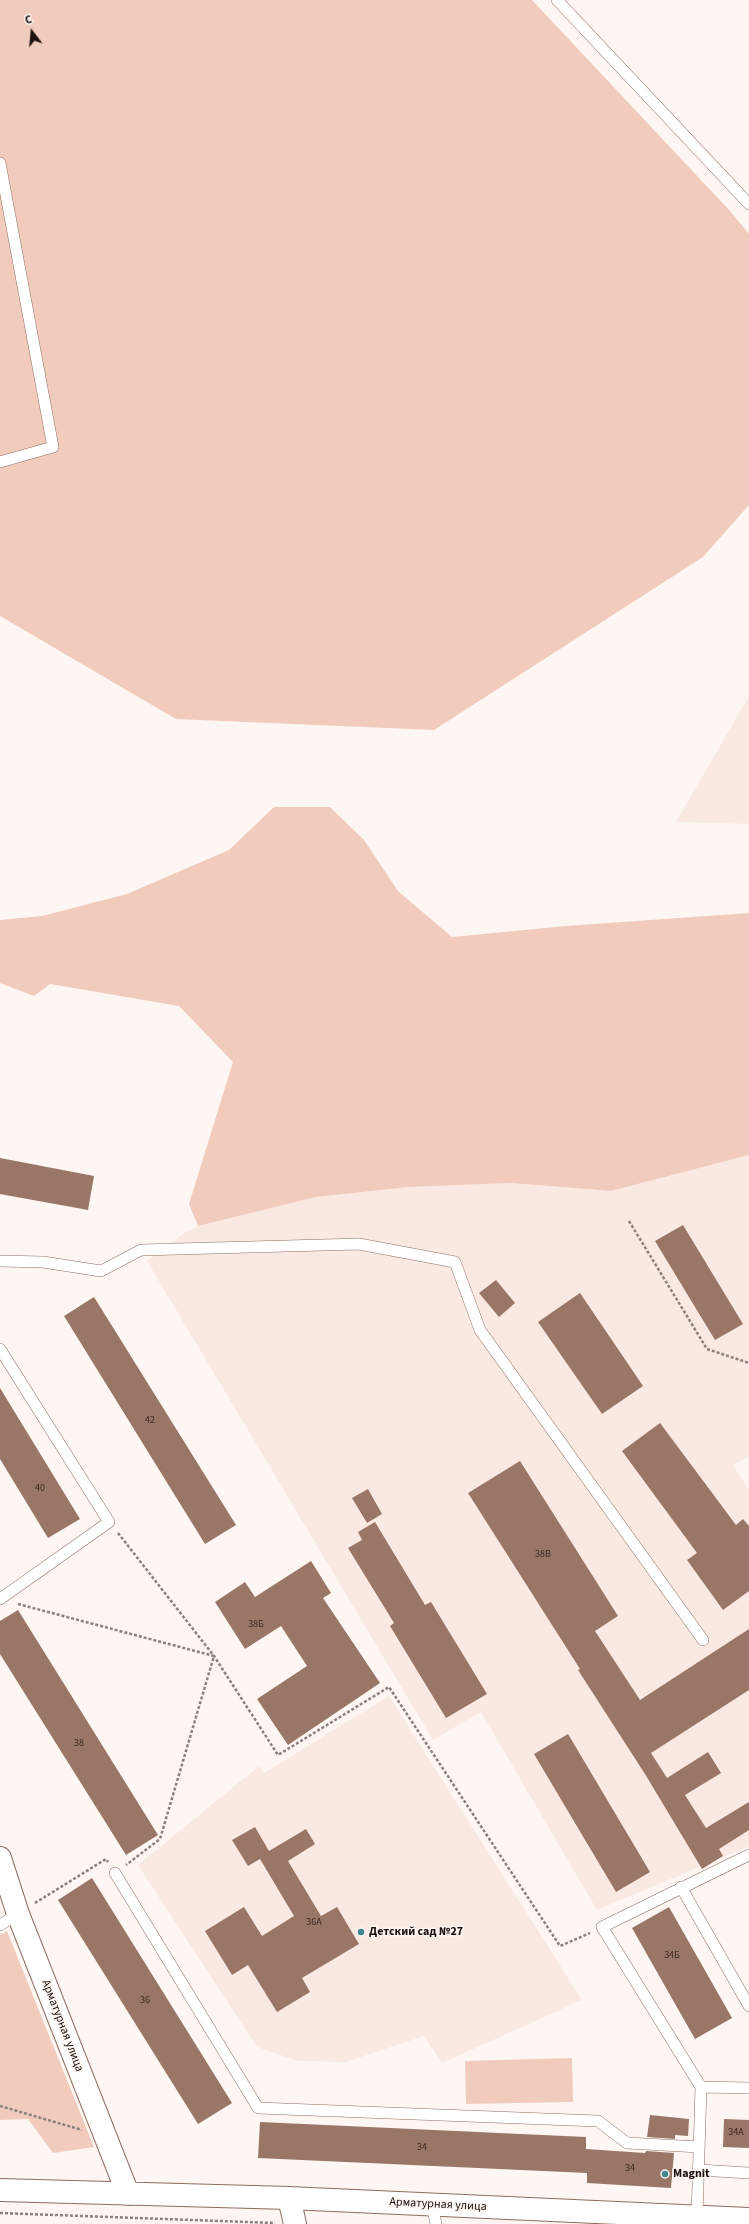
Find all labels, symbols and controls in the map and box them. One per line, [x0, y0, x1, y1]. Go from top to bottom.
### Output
north arrow [12, 12, 52, 52]
text: С [23, 12, 34, 28]
house number: 42 [145, 1415, 155, 1427]
house number: 40 [35, 1483, 45, 1495]
house number: 38В [535, 1549, 551, 1561]
house number: 38Б [248, 1619, 264, 1631]
house number: 38 [74, 1738, 84, 1750]
house number: 36А [306, 1917, 322, 1929]
place label: Детский сад №27 [369, 1925, 463, 1939]
marker: Детский сад №27 [356, 1927, 366, 1937]
house number: 34Б [664, 1950, 680, 1962]
street label: Арматурная улица [38, 1978, 86, 2074]
house number: 36 [140, 1995, 150, 2007]
house number: 34А [728, 2127, 744, 2139]
house number: 34 [417, 2142, 427, 2154]
house number: 34 [625, 2163, 635, 2175]
place label: Magnit [673, 2167, 710, 2181]
marker: Magnit [660, 2169, 670, 2179]
street label: Арматурная улица [389, 2195, 487, 2215]

